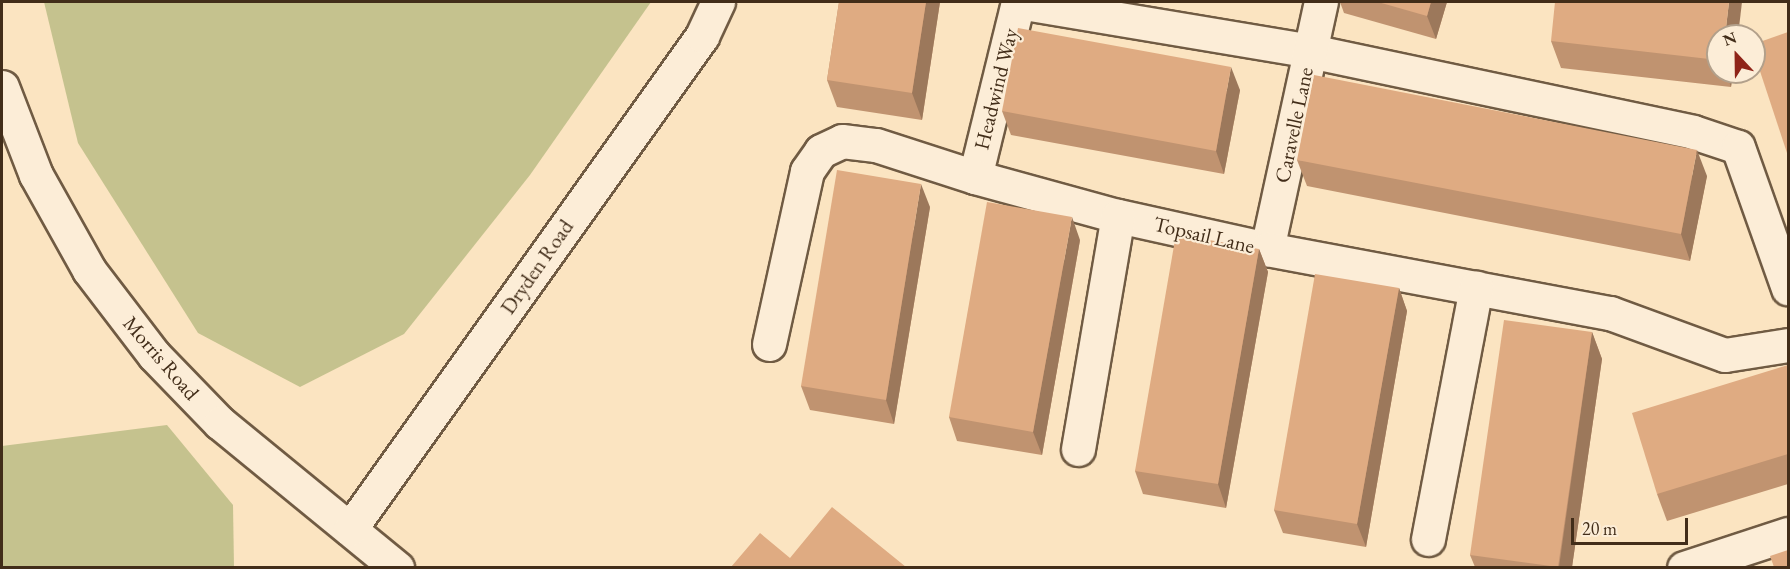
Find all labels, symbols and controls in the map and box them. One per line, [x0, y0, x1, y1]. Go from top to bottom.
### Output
north arrow [1706, 24, 1766, 84]
street label: Headwind Way [969, 26, 1023, 152]
text: N [1720, 27, 1740, 51]
street label: Caravelle Lane [1269, 65, 1319, 185]
street label: Topsail Lane [1151, 211, 1257, 259]
street label: Dryden Road [495, 215, 579, 319]
street label: Morris Road [118, 311, 204, 405]
scale bar [1574, 506, 1691, 544]
text: 20 m [1582, 517, 1617, 540]

